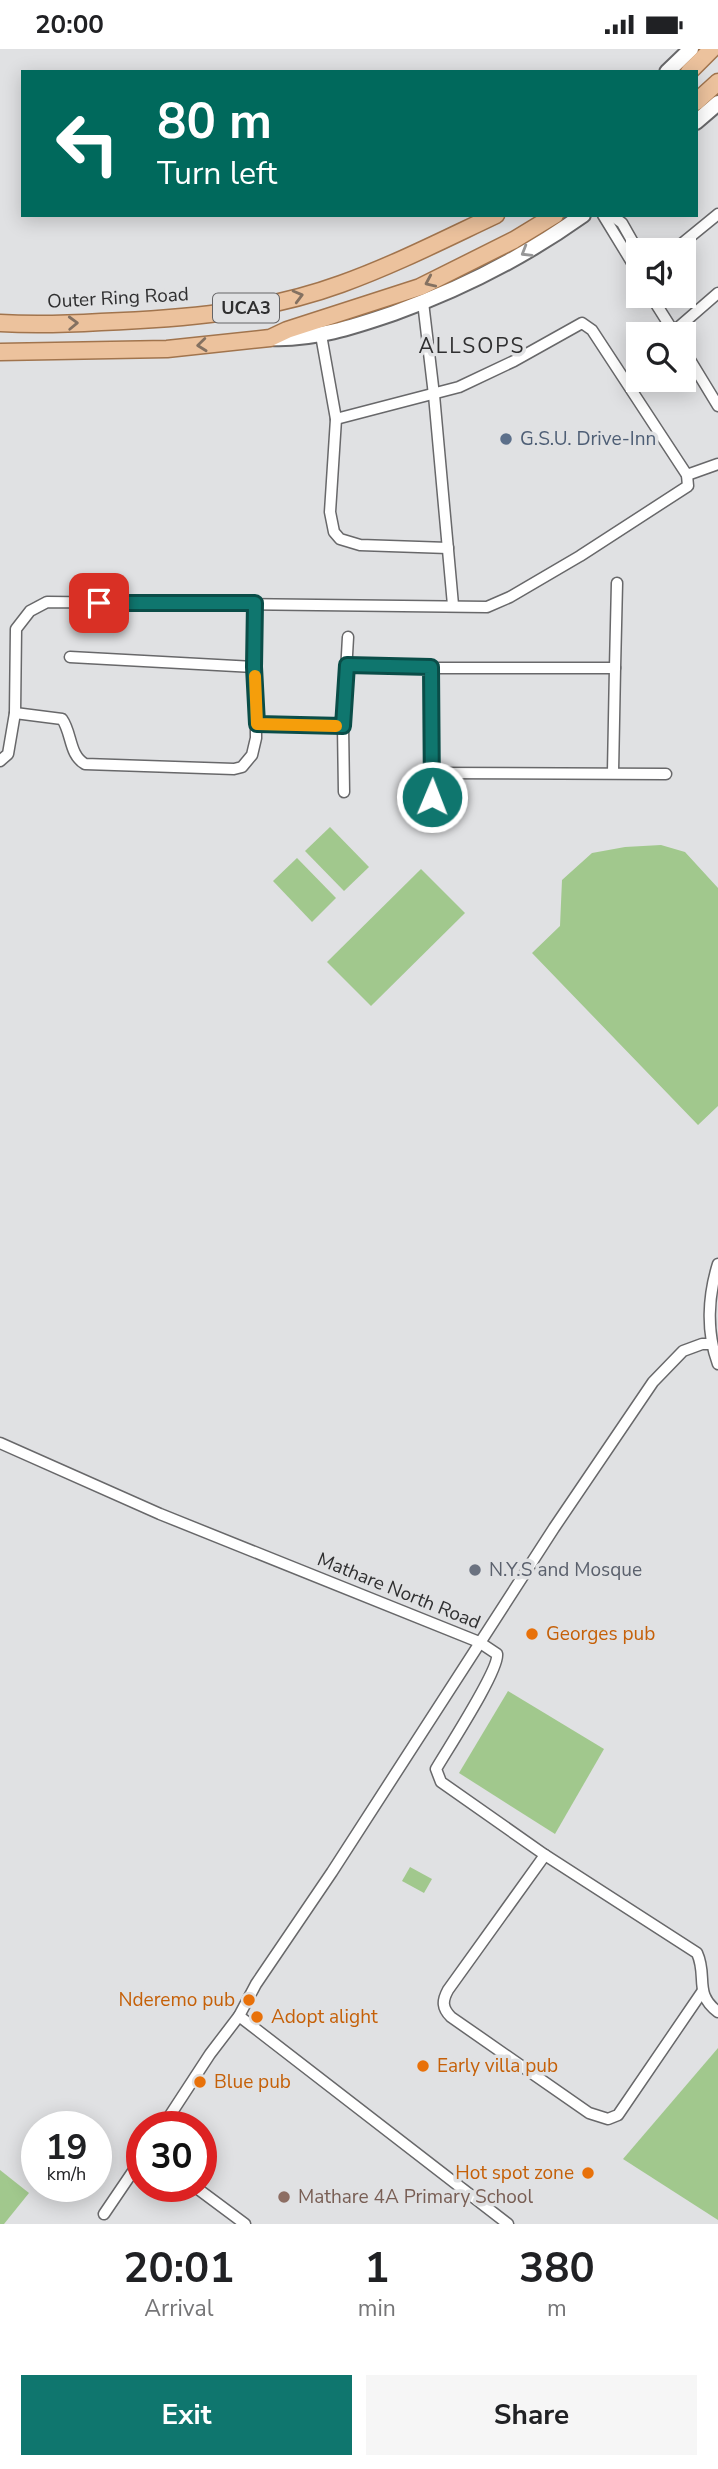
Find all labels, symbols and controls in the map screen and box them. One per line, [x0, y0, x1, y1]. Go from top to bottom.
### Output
text: 20:00 [35, 7, 104, 42]
text: 80 m [157, 88, 272, 155]
icon: left [42, 98, 133, 189]
text: Turn left [157, 152, 277, 195]
map controls [626, 238, 696, 392]
button: sound [626, 238, 696, 308]
one-way arrow [520, 244, 533, 257]
one-way arrow [425, 274, 438, 288]
street label: Outer Ring Road [47, 281, 189, 315]
one-way arrow [292, 290, 304, 305]
road number: UCA3 [213, 293, 279, 323]
one-way arrow [67, 316, 78, 331]
button: search [626, 322, 696, 392]
district label: ALLSOPS [419, 332, 525, 360]
one-way arrow [196, 337, 207, 352]
place label: G.S.U. Drive-Inn [520, 426, 656, 452]
marker: G.S.U. Drive-Inn [498, 431, 514, 447]
pin [69, 573, 129, 633]
icon: arrive [80, 584, 118, 622]
position arrow [395, 760, 469, 834]
street label: Mathare North Road [313, 1546, 485, 1636]
place label: N.Y.S and Mosque [489, 1557, 642, 1583]
marker: N.Y.S and Mosque [467, 1562, 483, 1578]
place label: Georges pub [546, 1621, 655, 1647]
marker: Georges pub [524, 1626, 540, 1642]
place label: Nderemo pub [118, 1987, 235, 2013]
marker: Nderemo pub [241, 1992, 257, 2008]
place label: Adopt alight [271, 2004, 378, 2030]
marker: Adopt alight [249, 2009, 265, 2025]
place label: Early villa pub [437, 2053, 558, 2079]
marker: Early villa pub [415, 2058, 431, 2074]
place label: Blue pub [214, 2069, 291, 2095]
marker: Blue pub [192, 2074, 208, 2090]
speed limit sign: 30 [126, 2111, 217, 2202]
text: 19 [45, 2124, 88, 2171]
place label: Hot spot zone [455, 2160, 574, 2186]
text: km/h [47, 2162, 86, 2186]
marker: Hot spot zone [580, 2165, 596, 2181]
place label: Mathare 4A Primary School [298, 2184, 533, 2210]
marker: Mathare 4A Primary School [276, 2189, 292, 2205]
text: 20:01 [123, 2240, 234, 2297]
text: 1 [364, 2240, 389, 2297]
text: 380 [519, 2240, 595, 2297]
text: Arrival [144, 2293, 213, 2324]
text: min [358, 2293, 396, 2324]
text: m [547, 2293, 567, 2324]
button: Exit [21, 2375, 352, 2455]
button: Share [366, 2375, 697, 2455]

